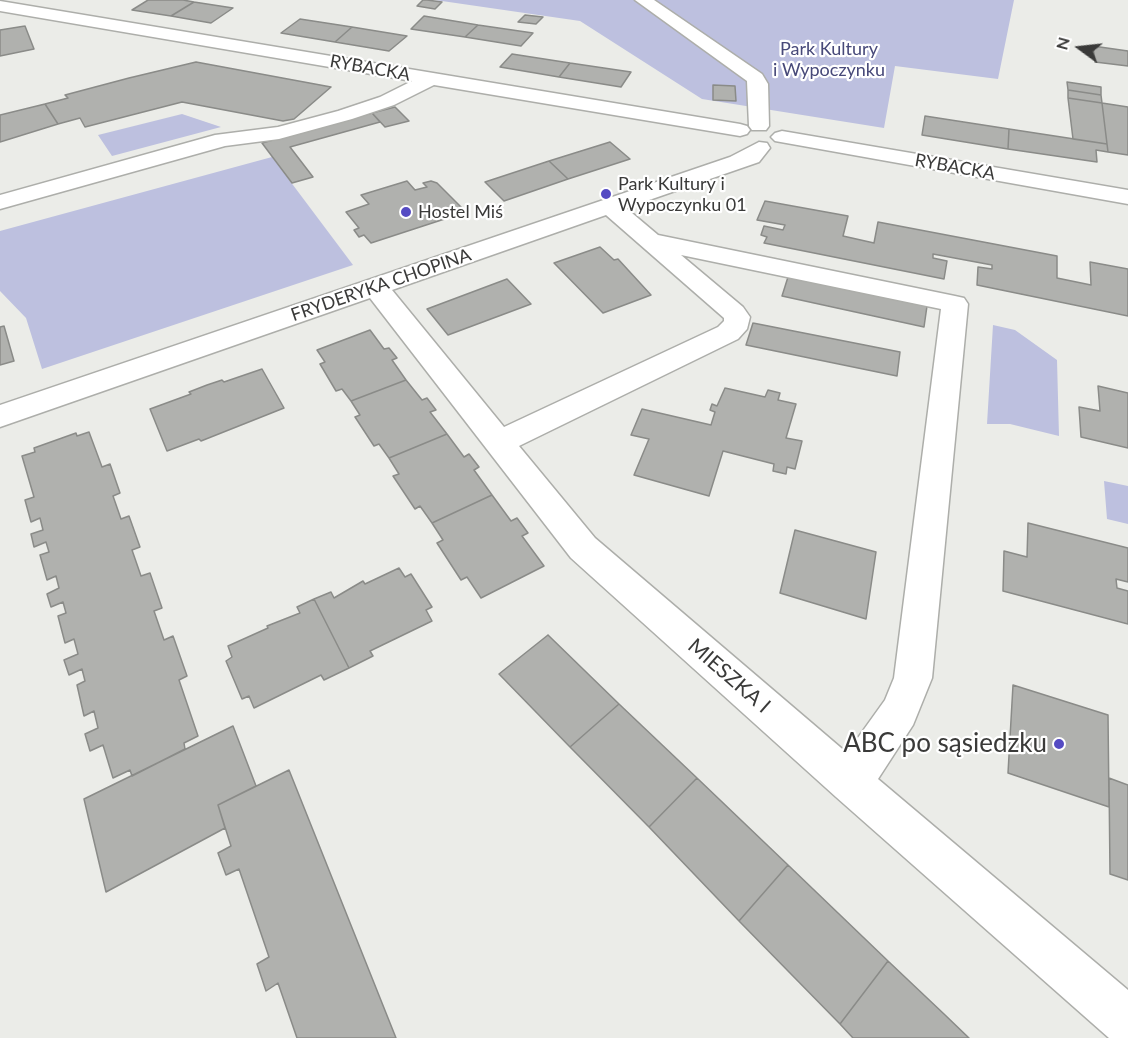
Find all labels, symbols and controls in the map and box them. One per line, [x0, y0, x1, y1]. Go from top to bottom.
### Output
north arrow [1050, 18, 1110, 78]
text: N [1051, 35, 1073, 52]
park label: Park Kultury i Wypoczynku [773, 38, 885, 80]
street label: RYBACKA [328, 50, 412, 86]
street label: RYBACKA [913, 149, 997, 185]
place label: Park Kultury i Wypoczynku 01 [618, 173, 747, 216]
marker: Park Kultury i Wypoczynku 01 [599, 187, 613, 201]
place label: Hostel Miś [418, 201, 503, 223]
marker: Hostel Miś [399, 205, 413, 219]
street label: FRYDERYKA CHOPINA [288, 244, 474, 326]
street label: MIESZKA I [683, 633, 775, 719]
place label: ABC po sąsiedzku [843, 728, 1047, 760]
marker: ABC po sąsiedzku [1052, 737, 1066, 751]

